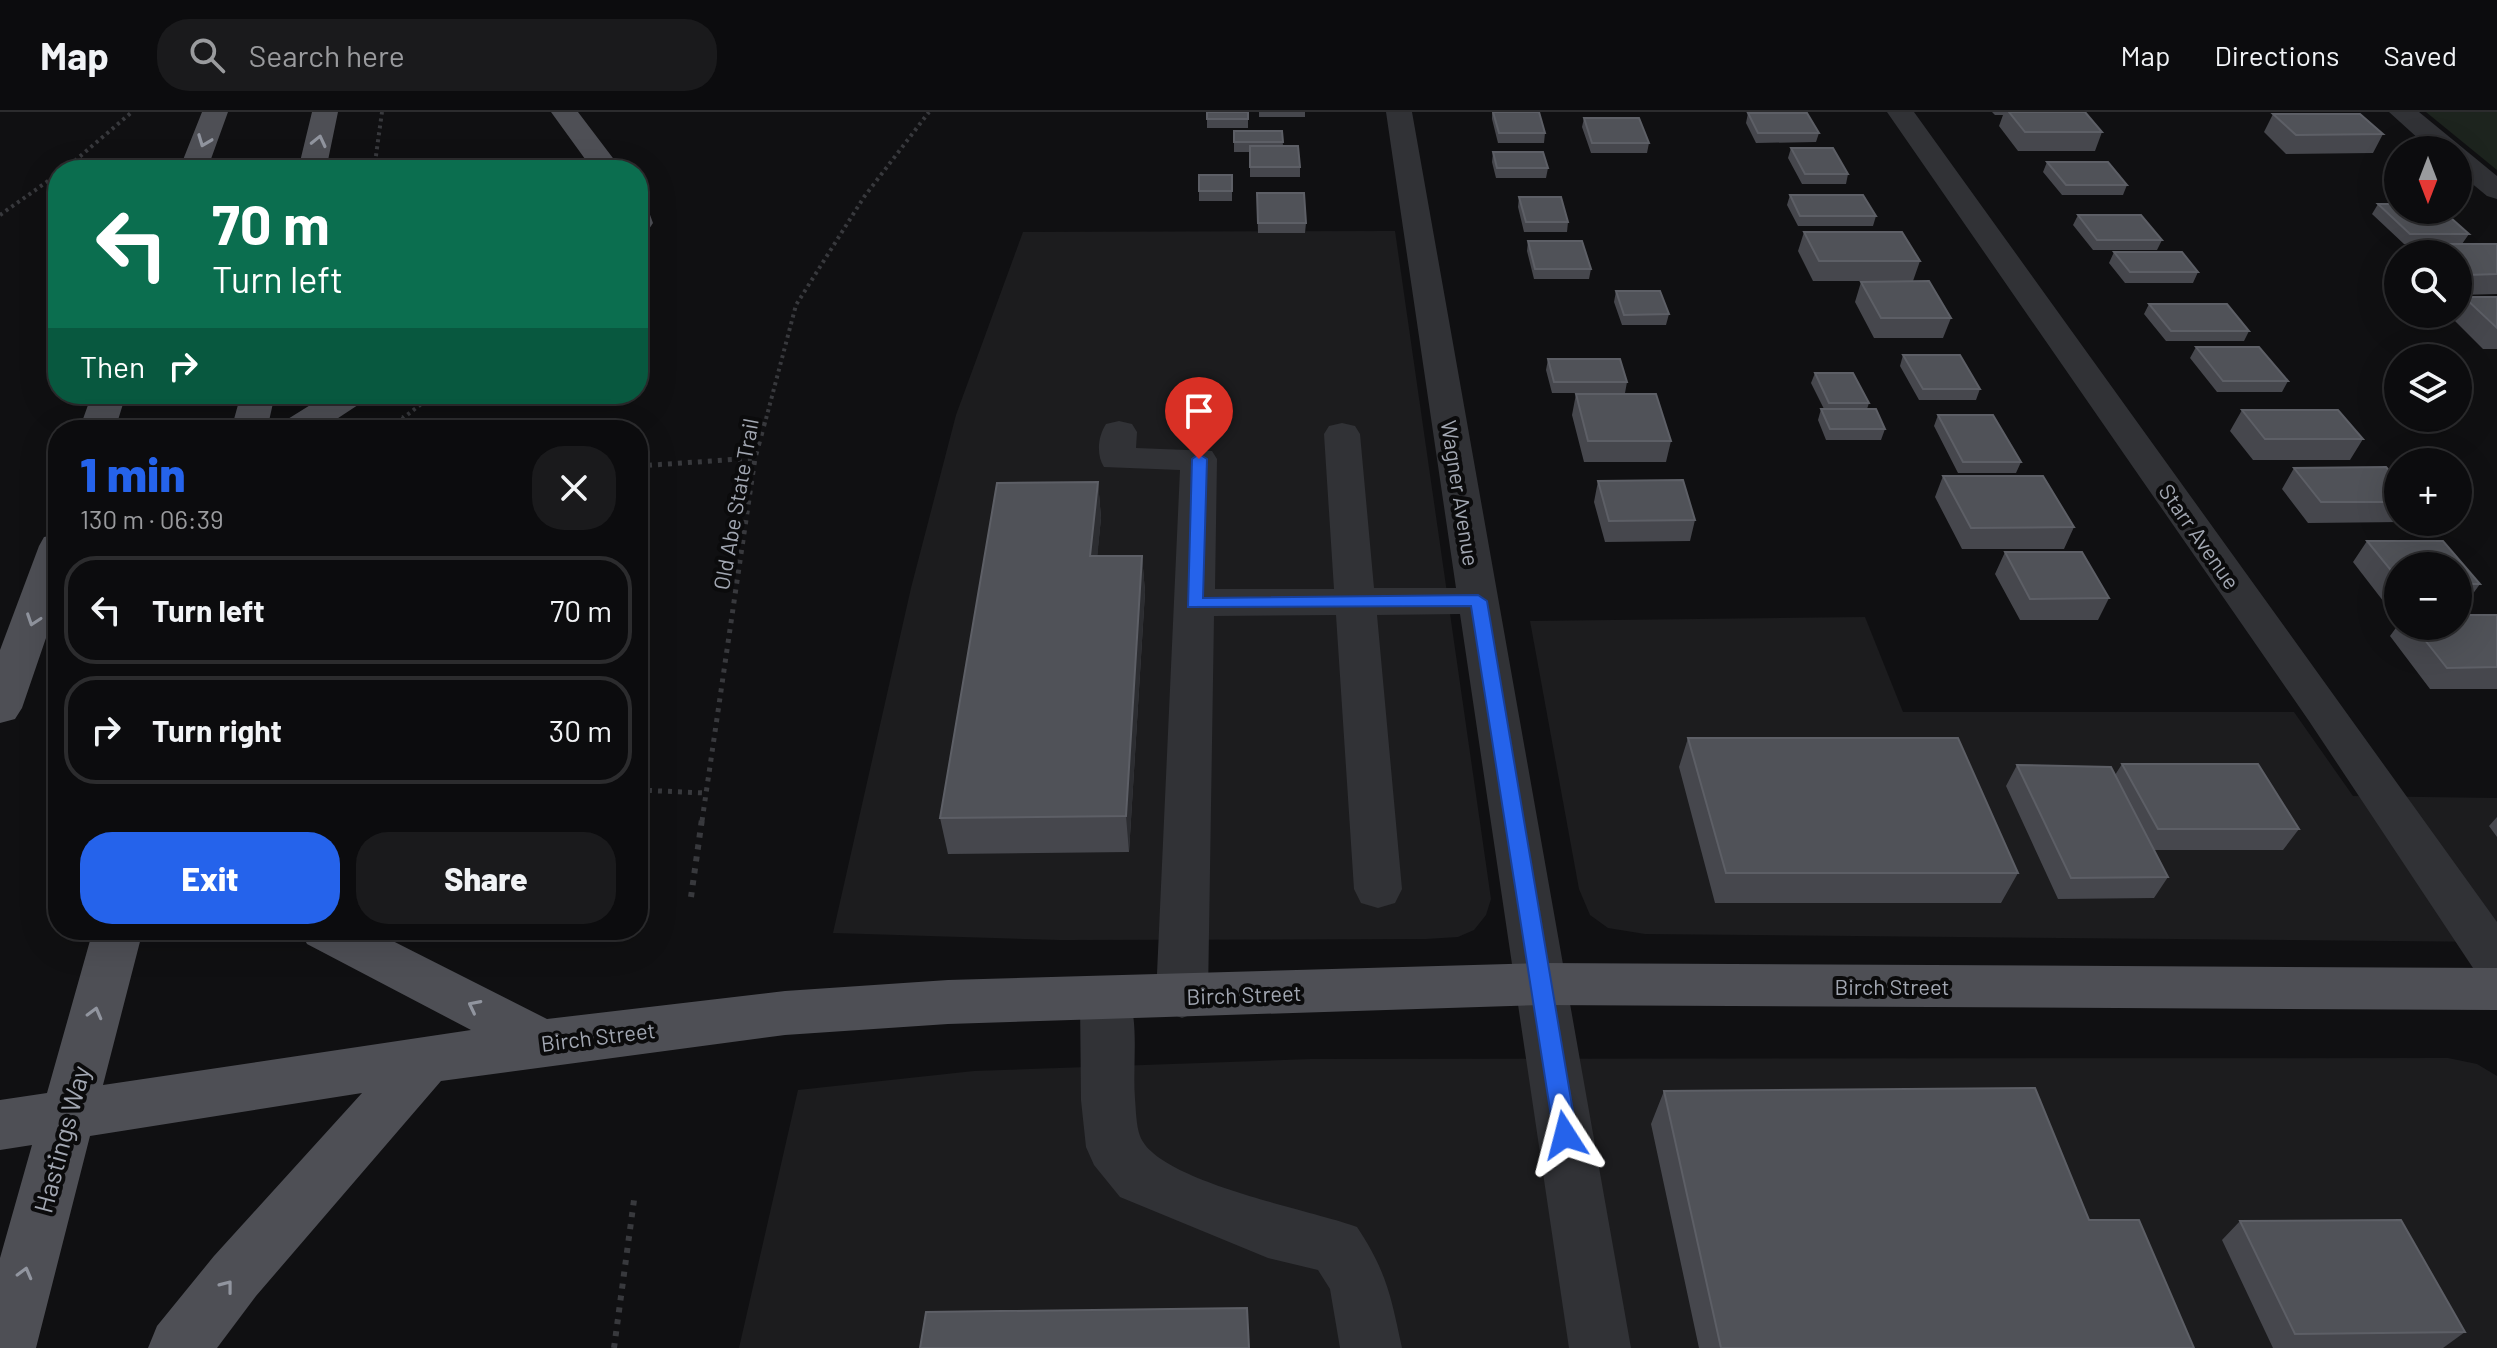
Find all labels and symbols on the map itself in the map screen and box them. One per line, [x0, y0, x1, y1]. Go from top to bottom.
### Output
one-way arrow [197, 133, 214, 147]
one-way arrow [310, 135, 327, 148]
north arrow [2384, 136, 2472, 224]
pin [1165, 377, 1233, 459]
street label: Old Abe State Trail [707, 416, 763, 592]
street label: Wagner Avenue [1437, 418, 1485, 568]
street label: Starr Avenue [2154, 478, 2246, 594]
one-way arrow [27, 612, 43, 626]
street label: Birch Street [1834, 973, 1950, 999]
street label: Birch Street [1186, 979, 1302, 1009]
one-way arrow [467, 1001, 482, 1016]
one-way arrow [86, 1007, 103, 1021]
street label: Birch Street [539, 1016, 657, 1056]
street label: Hastings Way [26, 1062, 96, 1216]
position arrow [1523, 1093, 1607, 1177]
one-way arrow [16, 1266, 32, 1280]
one-way arrow [218, 1280, 232, 1295]

